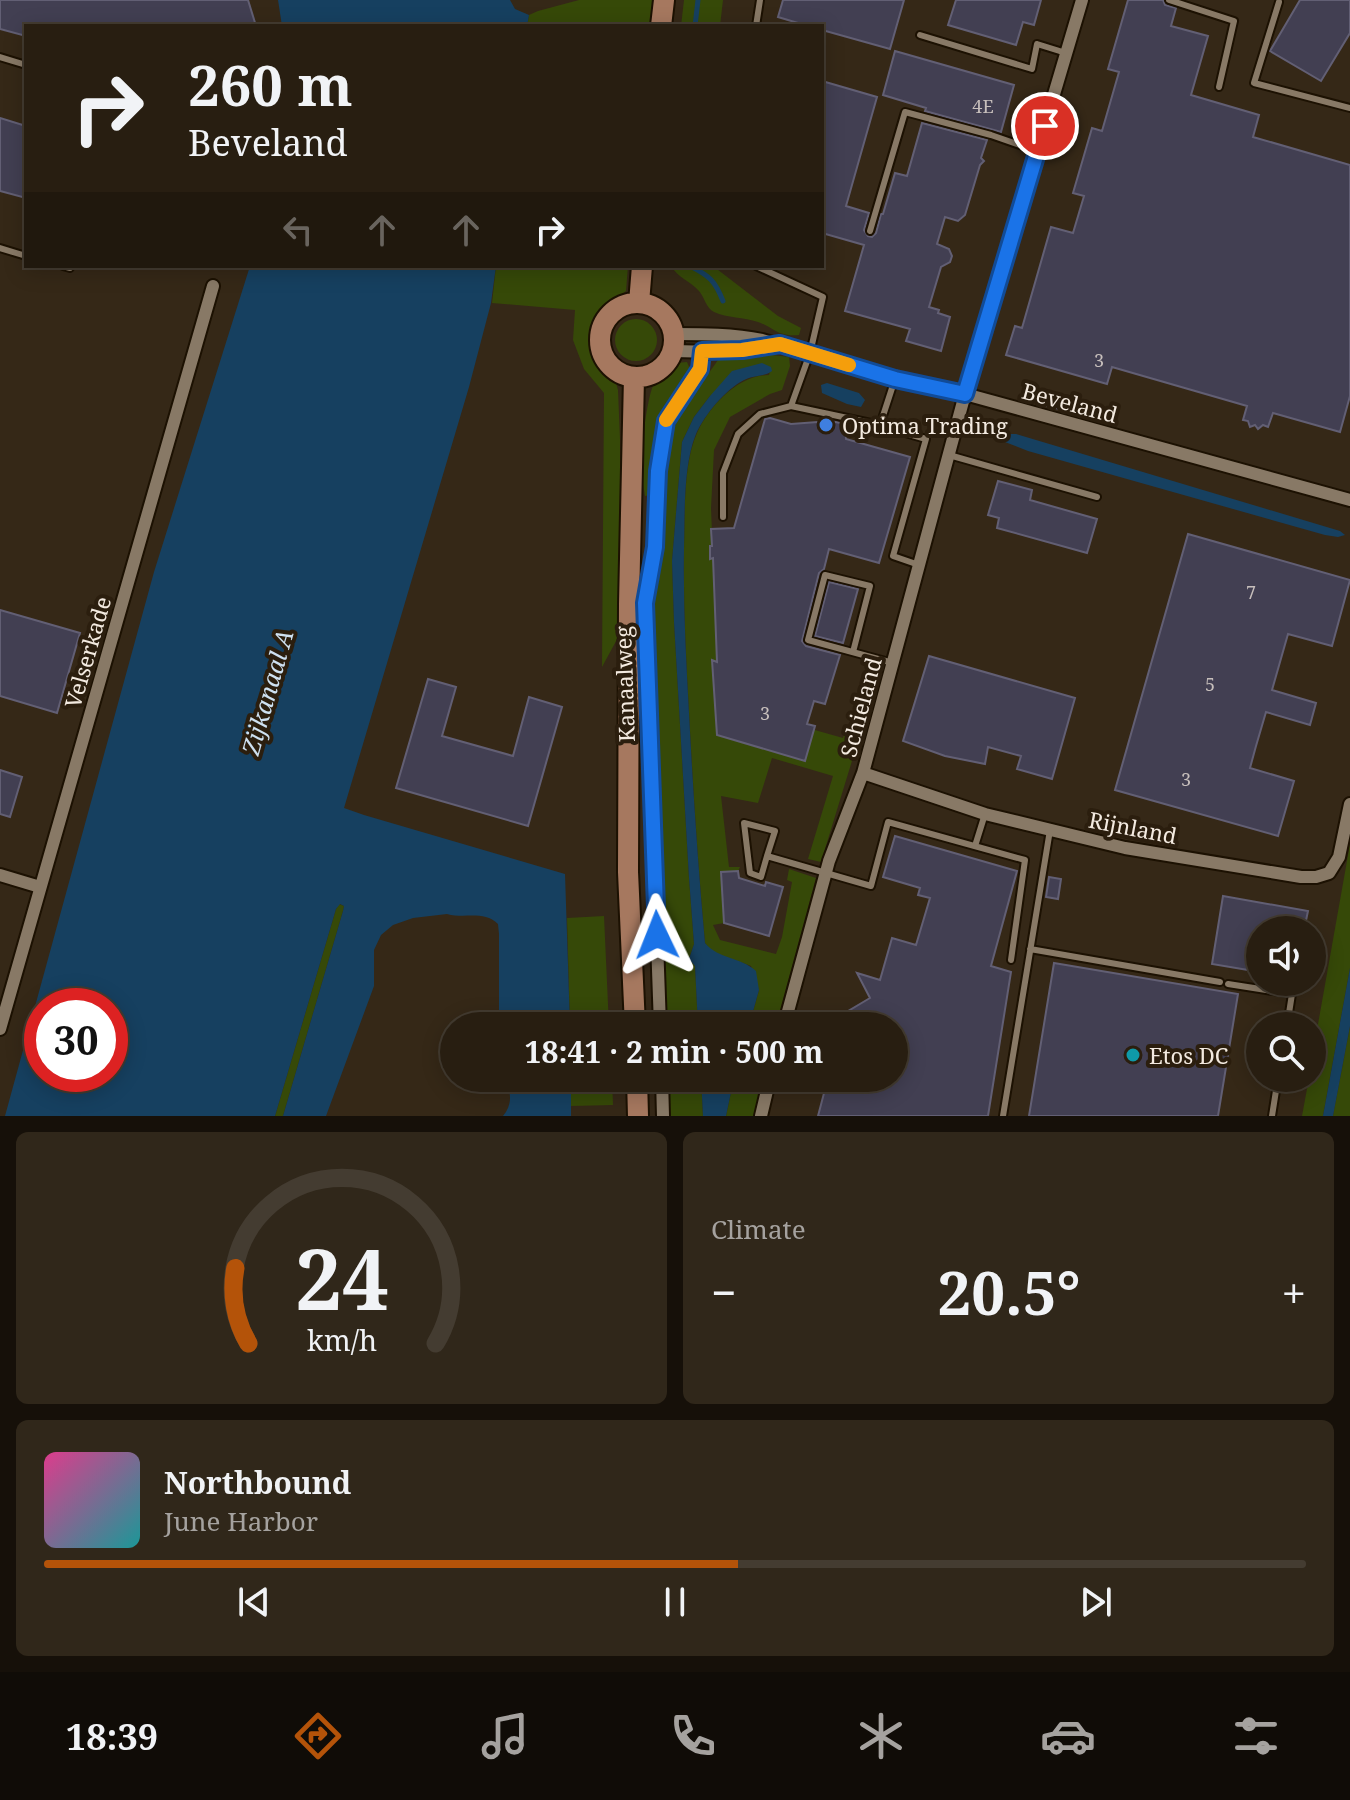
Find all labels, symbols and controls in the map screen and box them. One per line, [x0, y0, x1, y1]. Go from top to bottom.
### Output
text: 260 m [188, 46, 353, 122]
icon: right [56, 56, 160, 160]
pin [1011, 92, 1079, 160]
house number: 4E [972, 94, 994, 118]
icon: arrive [1023, 104, 1067, 148]
text: Beveland [188, 118, 348, 167]
icon: left [276, 208, 320, 252]
icon: ahead [360, 208, 404, 252]
icon: ahead [444, 208, 488, 252]
icon: right [528, 208, 572, 252]
house number: 3 [1094, 348, 1104, 372]
street label: Beveland [1019, 375, 1121, 429]
place label: Optima Trading [842, 410, 1008, 440]
marker: Optima Trading [817, 416, 835, 434]
house number: 7 [1246, 580, 1256, 604]
street label: Velserkade [57, 593, 117, 711]
water label: Zijkanaal A [233, 625, 301, 760]
street label: Kanaalweg [607, 625, 641, 743]
street label: Schieland [832, 653, 888, 760]
house number: 5 [1205, 672, 1215, 696]
house number: 3 [760, 701, 770, 725]
house number: 3 [1181, 767, 1191, 791]
street label: Rijnland [1086, 804, 1180, 850]
position arrow [615, 893, 699, 977]
map controls [1246, 916, 1326, 1092]
button: sound [1246, 916, 1326, 996]
speed limit sign: 30 [24, 988, 128, 1092]
button: search [1246, 1012, 1326, 1092]
text: 18:41 · 2 min · 500 m [525, 1031, 823, 1072]
place label: Etos DC [1149, 1040, 1228, 1070]
marker: Etos DC [1124, 1046, 1142, 1064]
text: Climate [711, 1211, 806, 1247]
text: 24 [294, 1221, 389, 1334]
text: 20.5° [937, 1251, 1081, 1333]
text: − [711, 1262, 736, 1322]
text: + [1281, 1262, 1306, 1322]
text: km/h [306, 1320, 377, 1359]
text: Northbound [164, 1462, 351, 1503]
text: June Harbor [164, 1503, 318, 1539]
icon: previous [232, 1580, 276, 1624]
icon: pause [653, 1580, 697, 1624]
icon: next [1074, 1580, 1118, 1624]
icon: directions [290, 1708, 346, 1764]
icon: music [477, 1708, 533, 1764]
icon: phone [665, 1708, 721, 1764]
icon: climate [853, 1708, 909, 1764]
icon: car [1040, 1708, 1096, 1764]
icon: filters [1228, 1708, 1284, 1764]
text: 18:39 [66, 1712, 158, 1761]

